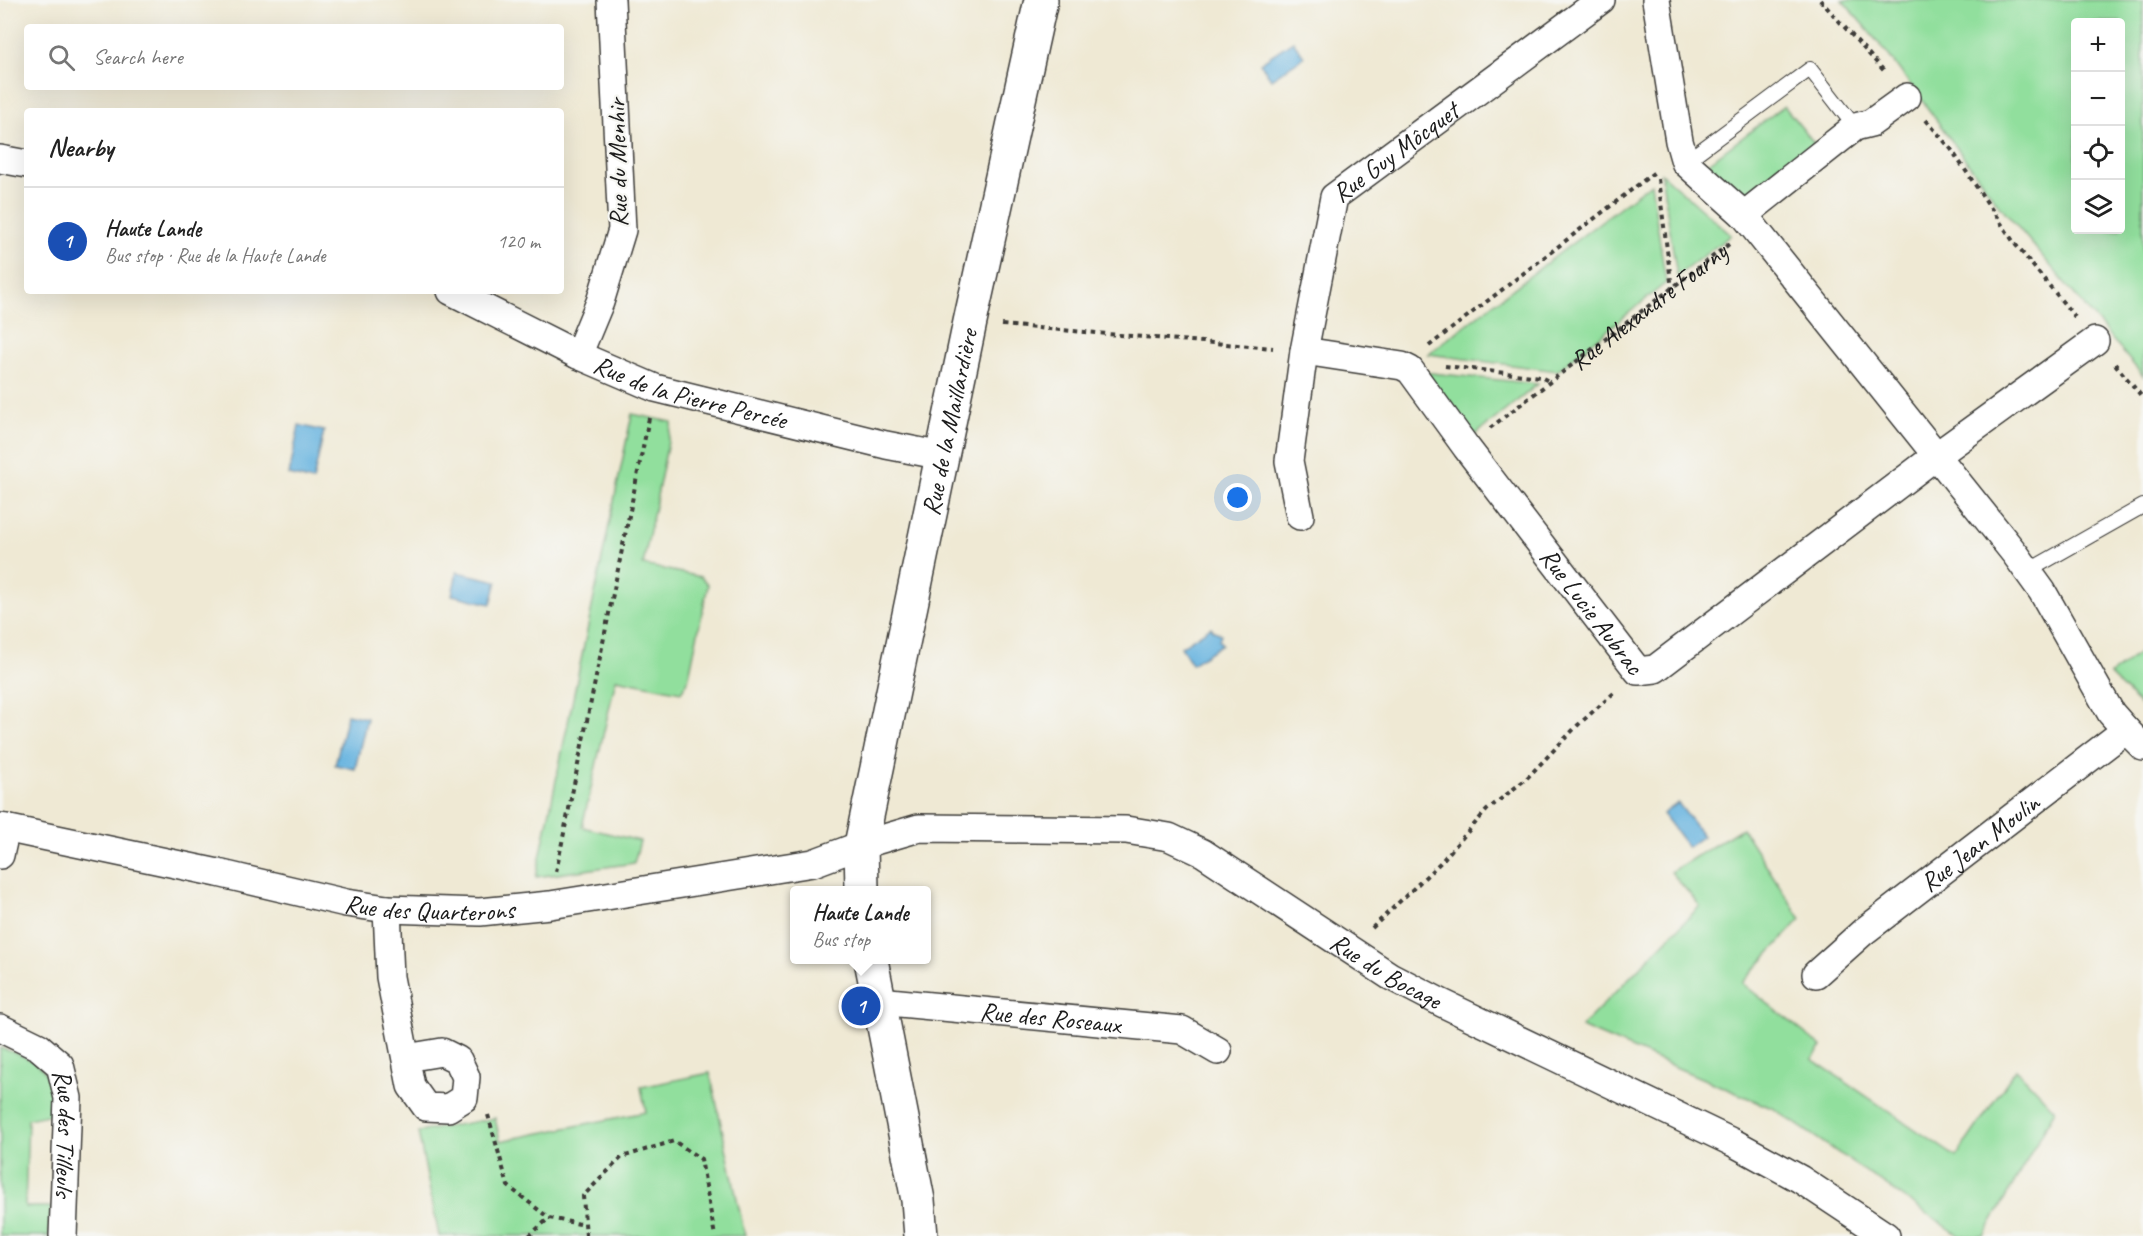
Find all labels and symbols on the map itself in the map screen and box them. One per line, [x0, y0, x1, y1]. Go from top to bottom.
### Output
street label: Rue Guy Môcquet [1326, 93, 1468, 210]
street label: Rue du Menhir [600, 96, 635, 228]
street label: Rue Alexandre Fourny [1564, 234, 1736, 377]
street label: Rue de la Maillardière [914, 324, 986, 518]
street label: Rue de la Pierre Percée [589, 348, 792, 437]
your location [1223, 483, 1252, 512]
street label: Rue Lucie Aubrac [1532, 541, 1652, 683]
street label: Rue Jean Moulin [1914, 786, 2047, 899]
street label: Rue des Quarterons [342, 887, 518, 929]
street label: Rue du Bocage [1324, 925, 1448, 1017]
pin: 1 [842, 984, 880, 1028]
street label: Rue des Roseaux [978, 995, 1124, 1041]
street label: Rue des Tilleuls [45, 1066, 84, 1200]

